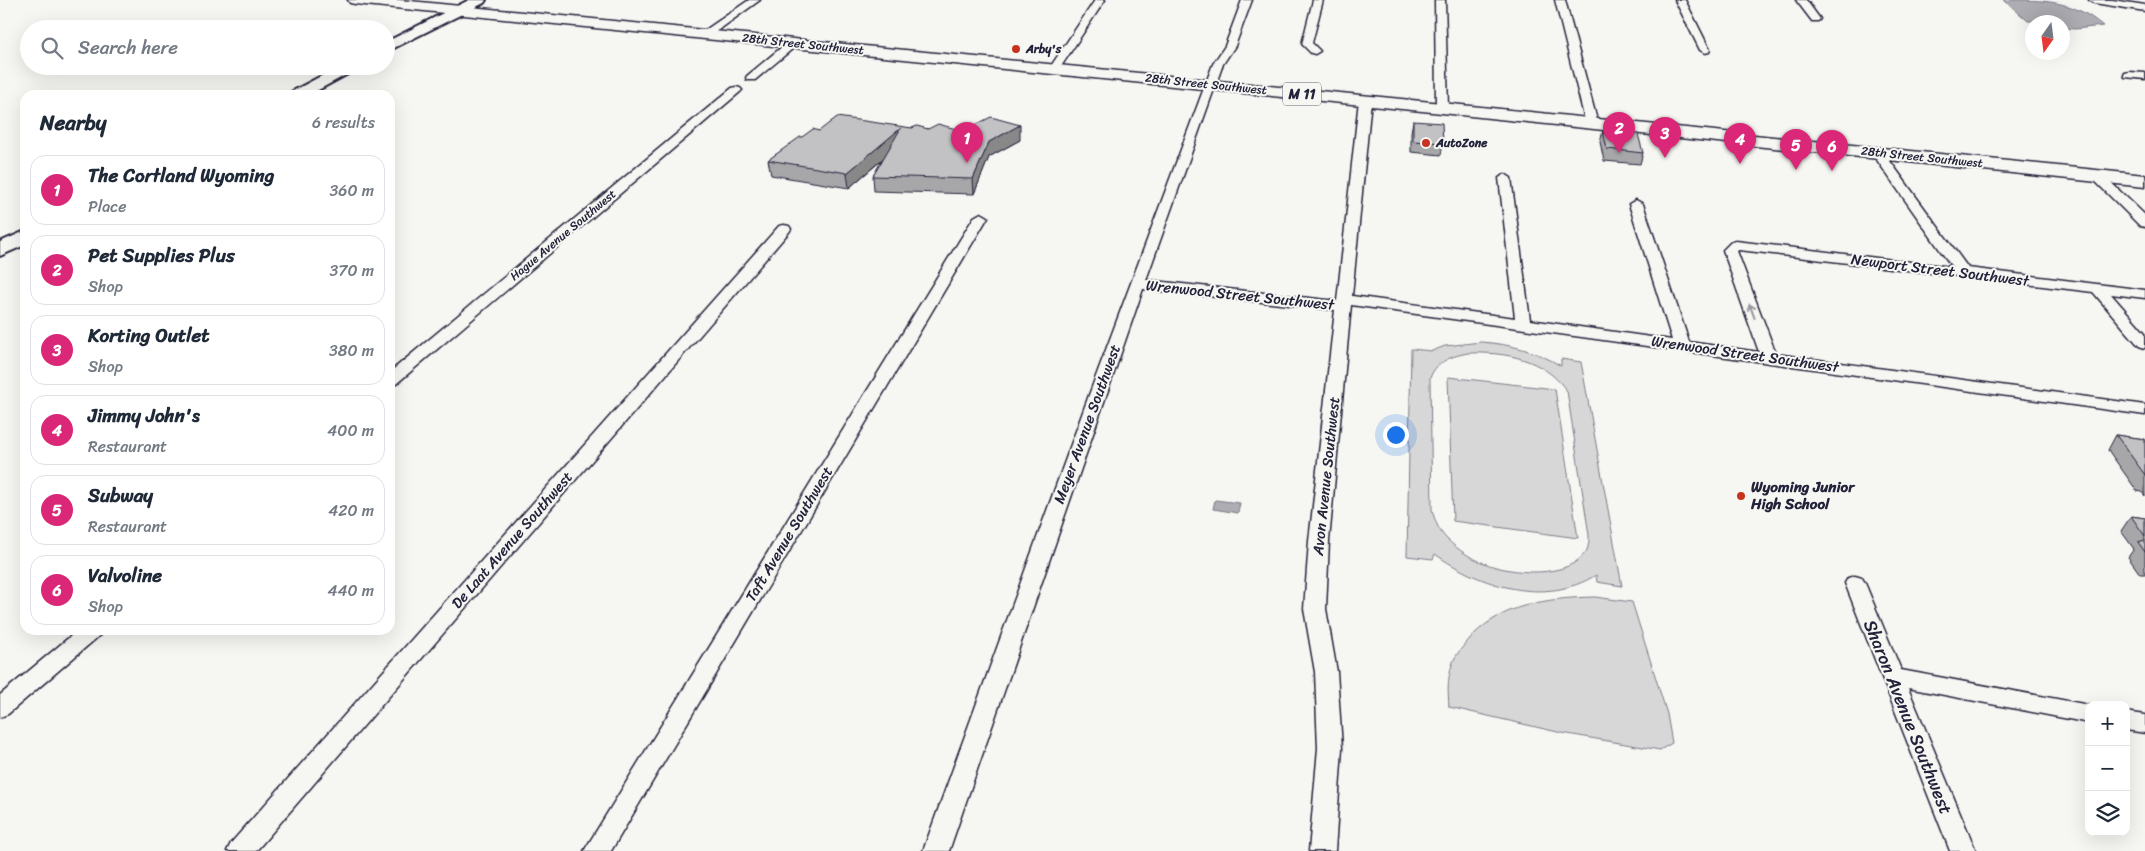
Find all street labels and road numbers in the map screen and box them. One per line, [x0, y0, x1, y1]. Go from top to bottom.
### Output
street label: 28th Street Southwest [741, 27, 865, 61]
street label: 28th Street Southwest [1144, 67, 1268, 101]
road number: M 11 [1283, 82, 1321, 106]
street label: 28th Street Southwest [1860, 140, 1984, 174]
street label: Hague Avenue Southwest [505, 184, 621, 286]
street label: Newport Street Southwest [1850, 246, 2031, 294]
street label: Wrenwood Street Southwest [1145, 272, 1336, 318]
street label: Wrenwood Street Southwest [1650, 328, 1841, 380]
street label: Meyer Avenue Southwest [1046, 340, 1128, 507]
street label: Avon Avenue Southwest [1305, 395, 1347, 558]
street label: Taft Avenue Southwest [738, 461, 840, 607]
street label: De Laat Avenue Southwest [445, 465, 580, 615]
street label: Sharon Avenue Southwest [1854, 615, 1962, 819]

